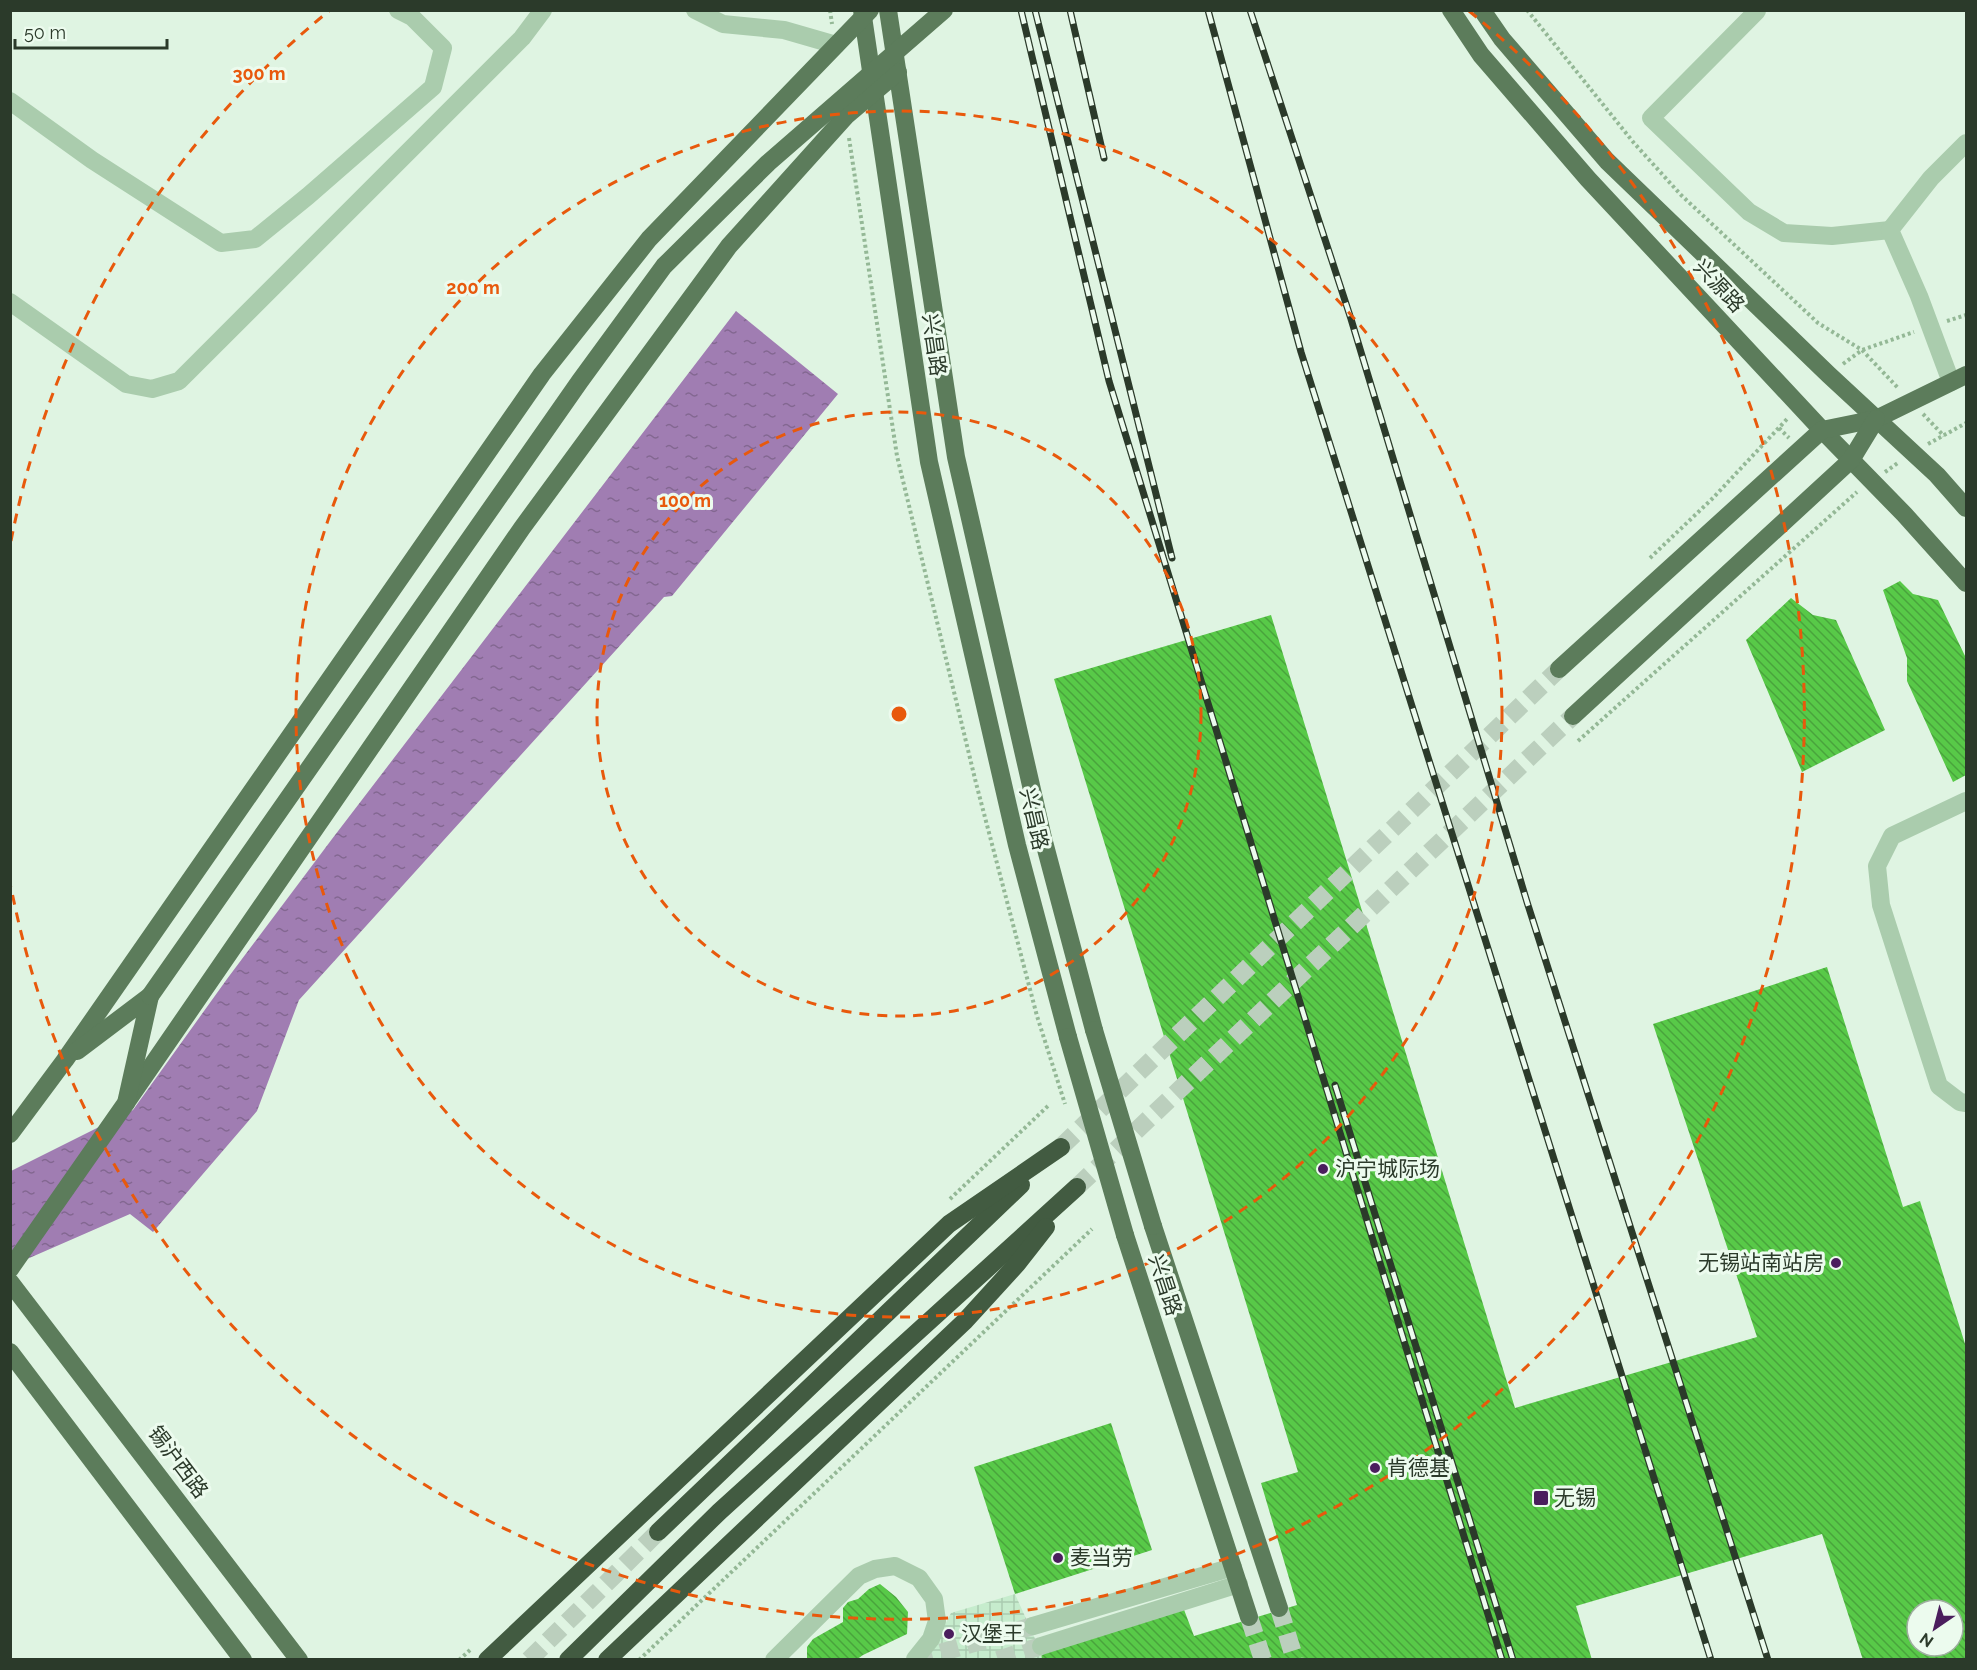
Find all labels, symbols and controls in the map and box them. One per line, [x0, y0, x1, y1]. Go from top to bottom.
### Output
scale bar [15, 12, 166, 50]
text: 50 m [24, 22, 66, 43]
text: 300 m [232, 63, 286, 84]
street label: 兴源路 [1689, 254, 1750, 317]
text: 200 m [446, 277, 500, 298]
street label: 兴昌路 [918, 312, 951, 378]
text: 100 m [659, 490, 711, 511]
centre of rings [889, 704, 909, 724]
street label: 兴昌路 [1015, 785, 1054, 852]
place label: 沪宁城际场 [1335, 1156, 1440, 1181]
marker: 沪宁城际场 [1316, 1162, 1330, 1176]
place label: 无锡站南站房 [1698, 1250, 1824, 1275]
street label: 兴昌路 [1144, 1251, 1187, 1319]
marker: 无锡站南站房 [1829, 1256, 1843, 1270]
street label: 锡沪西路 [143, 1421, 214, 1503]
place label: 肯德基 [1387, 1455, 1450, 1480]
marker: 肯德基 [1368, 1461, 1382, 1475]
place label: 无锡 [1554, 1485, 1596, 1510]
marker: 无锡 [1532, 1489, 1550, 1507]
place label: 麦当劳 [1070, 1545, 1133, 1570]
marker: 麦当劳 [1051, 1551, 1065, 1565]
north arrow [1905, 1598, 1965, 1658]
place label: 汉堡王 [961, 1621, 1024, 1646]
marker: 汉堡王 [942, 1627, 956, 1641]
text: N [1916, 1629, 1937, 1651]

